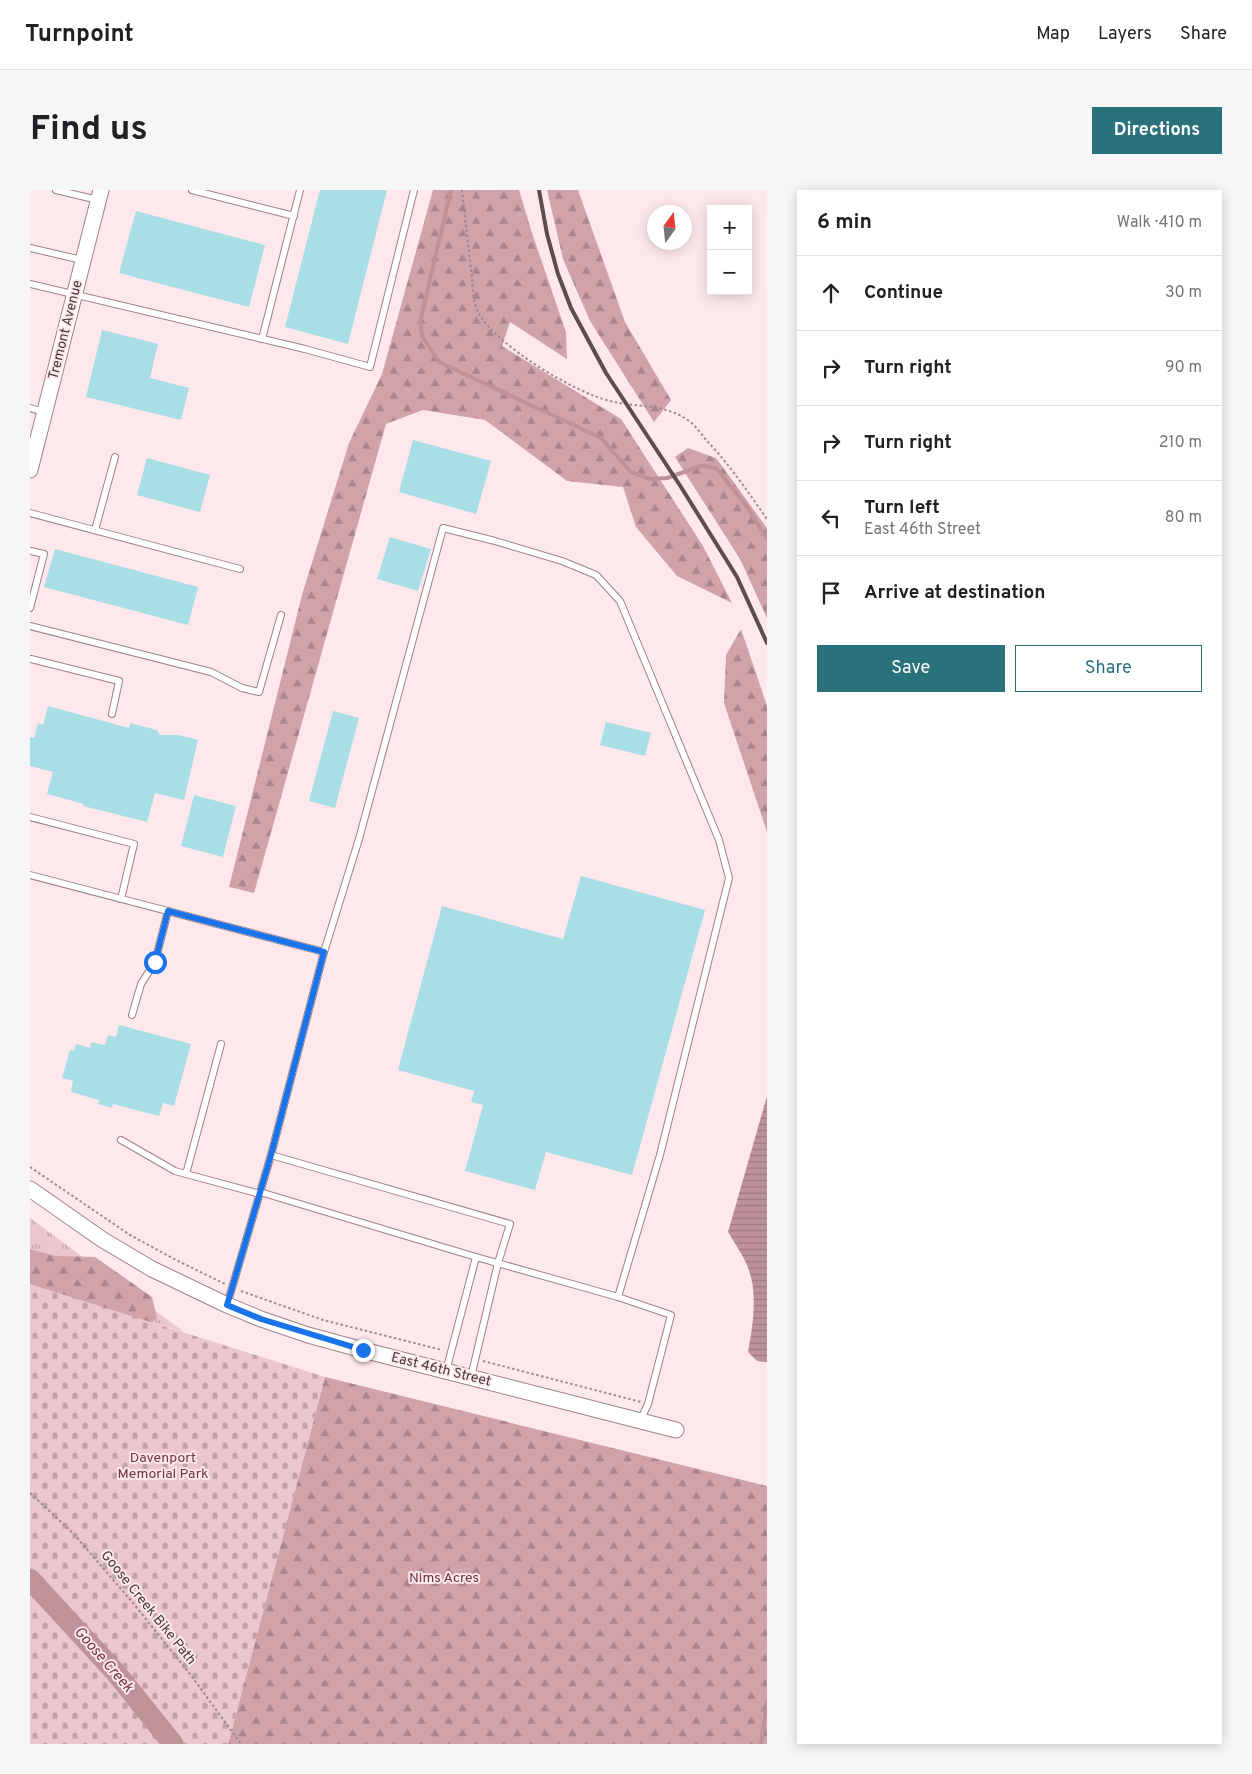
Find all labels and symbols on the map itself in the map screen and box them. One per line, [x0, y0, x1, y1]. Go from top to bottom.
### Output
north arrow [647, 205, 692, 250]
street label: Tremont Avenue [45, 278, 87, 382]
route start [144, 951, 167, 974]
route end [352, 1339, 375, 1362]
street label: East 46th Street [389, 1349, 493, 1391]
park label: Davenport Memorial Park [118, 1450, 208, 1483]
street label: Goose Creek Bike Path [97, 1548, 199, 1668]
park label: Nims Acres [409, 1570, 479, 1587]
water label: Goose Creek [70, 1623, 136, 1697]

